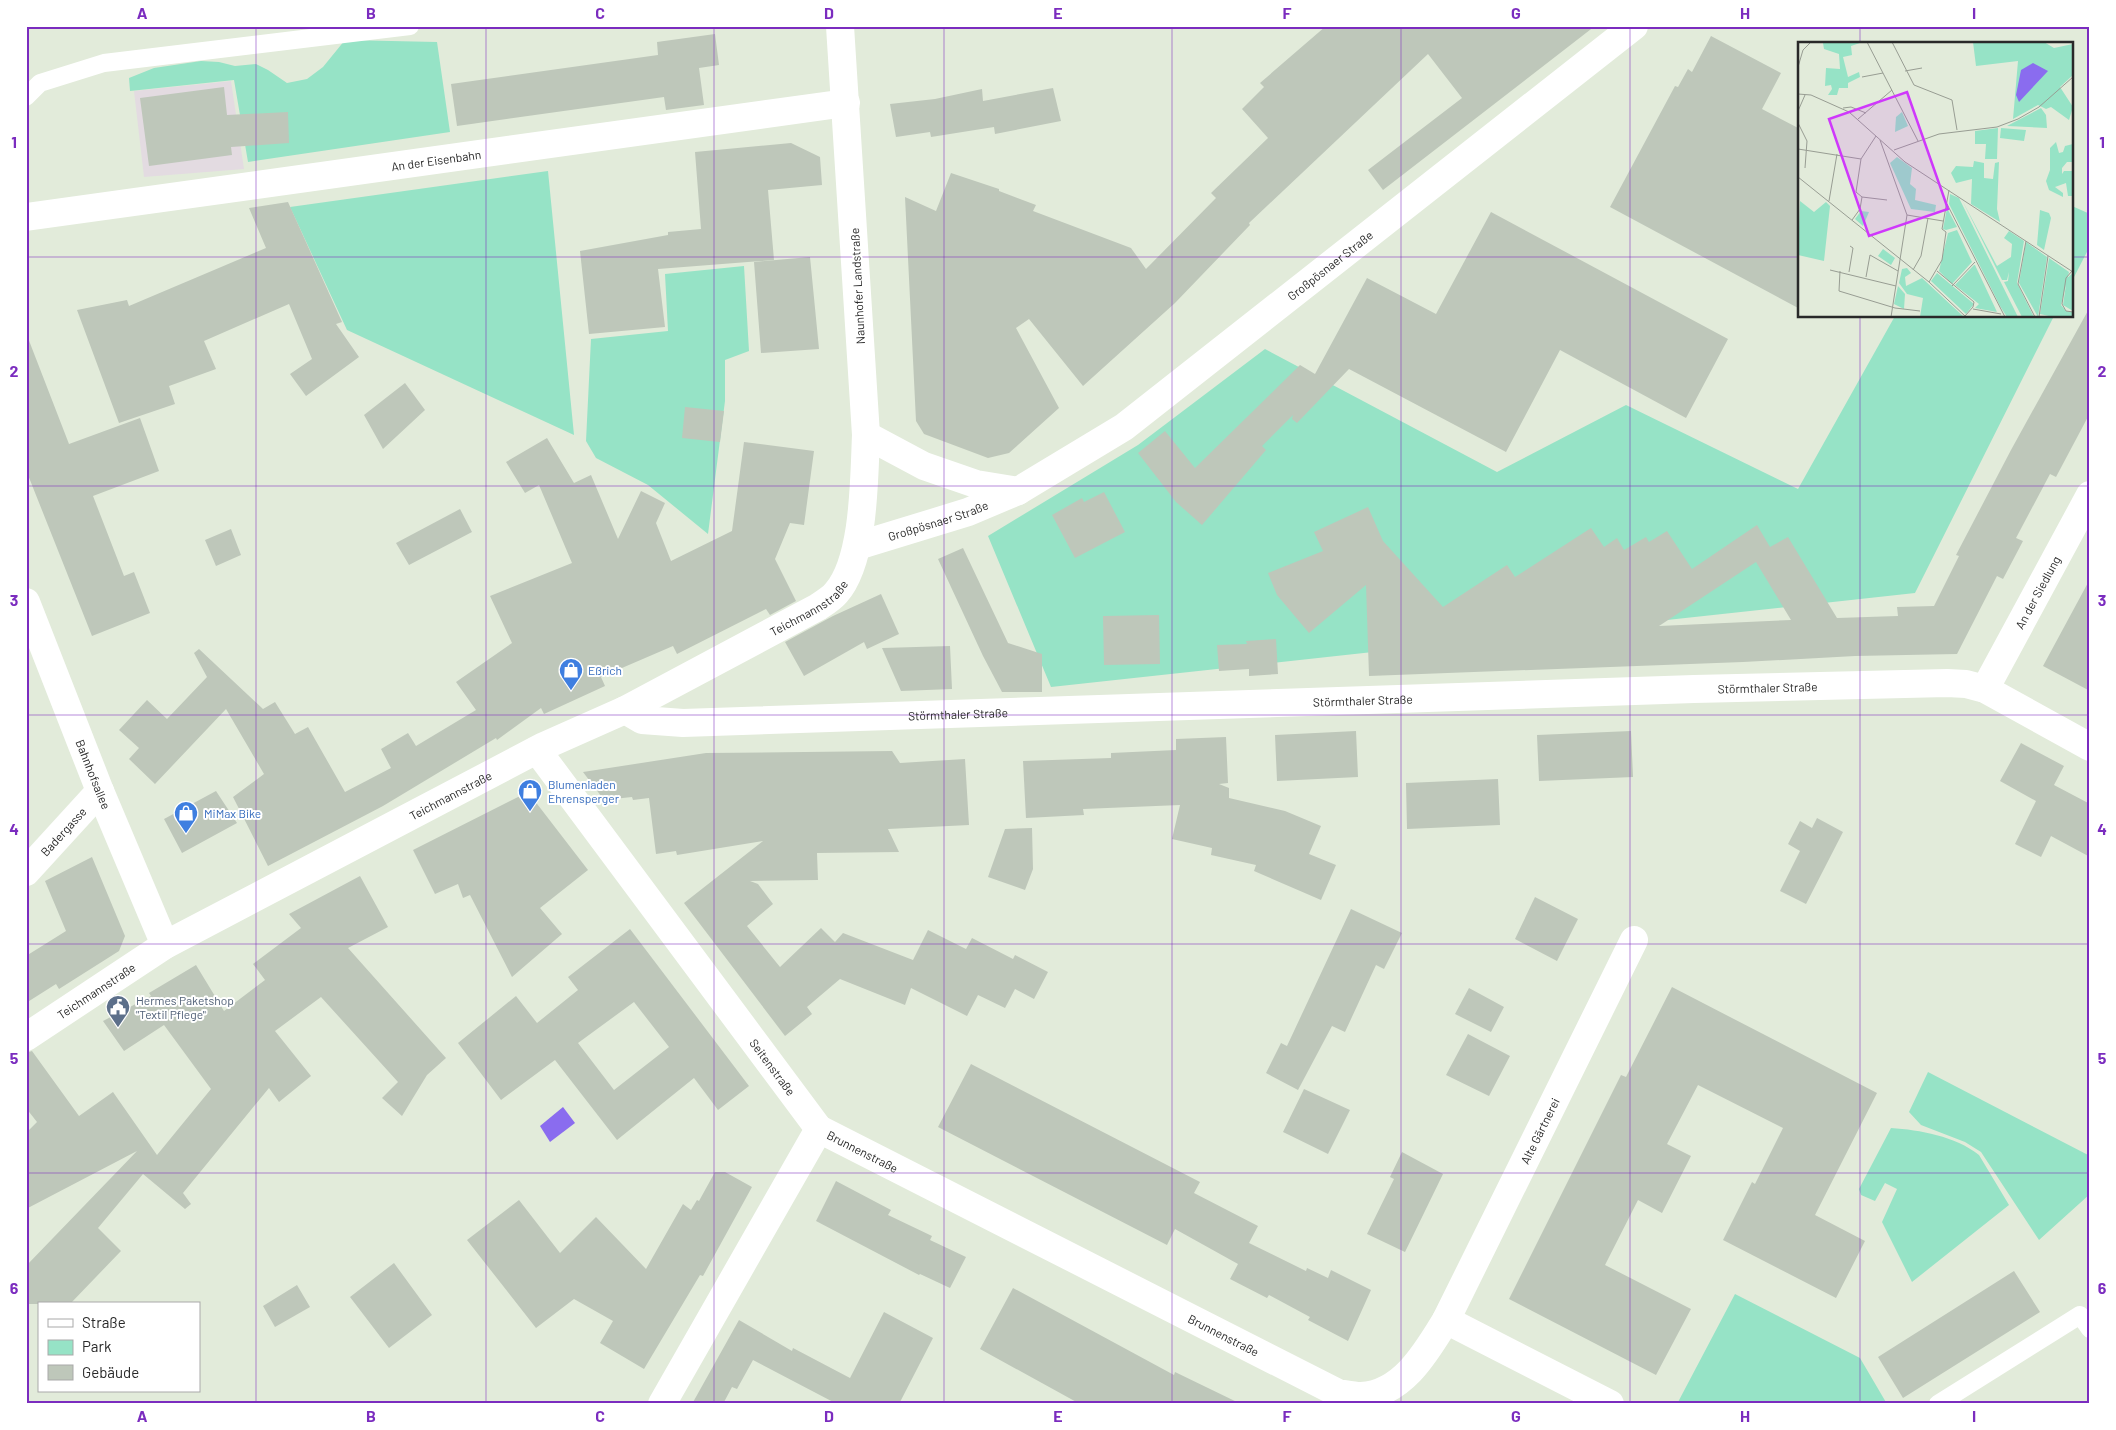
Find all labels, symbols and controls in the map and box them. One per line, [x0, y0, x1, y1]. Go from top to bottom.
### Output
text: A [137, 3, 148, 22]
text: B [366, 3, 376, 22]
text: C [595, 3, 605, 22]
text: D [824, 3, 834, 22]
text: E [1053, 3, 1063, 22]
text: F [1283, 3, 1292, 22]
text: G [1511, 3, 1521, 22]
text: H [1740, 3, 1750, 22]
text: I [1972, 3, 1976, 22]
inset map [1798, 42, 2074, 318]
text: 1 [11, 132, 17, 151]
text: 1 [2099, 132, 2105, 151]
street label: An der Eisenbahn [390, 147, 482, 173]
street label: Naunhofer Landstraße [847, 227, 867, 345]
street label: Großpösnaer Straße [1284, 227, 1375, 303]
text: 2 [10, 361, 19, 380]
text: 2 [2098, 361, 2107, 380]
street label: Großpösnaer Straße [886, 497, 990, 543]
street label: An der Siedlung [2012, 553, 2063, 631]
street label: Teichmannstraße [767, 578, 850, 638]
text: 3 [10, 590, 18, 609]
text: 3 [2098, 590, 2106, 609]
shop icon: Eßrich [558, 657, 584, 691]
place label: Eßrich [588, 663, 622, 677]
street label: Störmthaler Straße [1717, 679, 1818, 695]
street label: Störmthaler Straße [1313, 691, 1413, 709]
street label: Störmthaler Straße [908, 705, 1008, 722]
street label: Bahnhofsallee [73, 737, 114, 811]
street label: Teichmannstraße [407, 768, 494, 822]
place label: Blumenladen Ehrensperger [548, 777, 620, 805]
shop icon: Blumenladen Ehrensperger [517, 778, 543, 812]
shop icon: MiMax Bike [173, 800, 199, 834]
street label: Badergasse [37, 804, 89, 859]
place label: MiMax Bike [204, 806, 261, 820]
text: 4 [9, 819, 19, 838]
text: 4 [2097, 819, 2107, 838]
street label: Teichmannstraße [54, 960, 138, 1022]
place label: Hermes Paketshop "Textil Pflege" [136, 993, 234, 1021]
public building icon: Hermes Paketshop "Textil Pflege" [105, 994, 131, 1028]
street label: Seitenstraße [747, 1036, 798, 1098]
text: 5 [10, 1048, 19, 1067]
text: 5 [2098, 1048, 2107, 1067]
street label: Alte Gärtnerei [1517, 1096, 1562, 1166]
street label: Brunnenstraße [825, 1127, 901, 1175]
text: 6 [10, 1278, 19, 1297]
text: 6 [2098, 1278, 2107, 1297]
legend [38, 1302, 200, 1392]
street label: Brunnenstraße [1186, 1311, 1262, 1359]
text: Straße [82, 1313, 126, 1331]
text: Park [82, 1337, 112, 1355]
text: Gebäude [82, 1363, 139, 1381]
text: A [137, 1406, 148, 1425]
text: B [366, 1406, 376, 1425]
text: C [595, 1406, 605, 1425]
text: D [824, 1406, 834, 1425]
text: E [1053, 1406, 1063, 1425]
text: F [1283, 1406, 1292, 1425]
text: G [1511, 1406, 1521, 1425]
text: H [1740, 1406, 1750, 1425]
text: I [1972, 1406, 1976, 1425]

